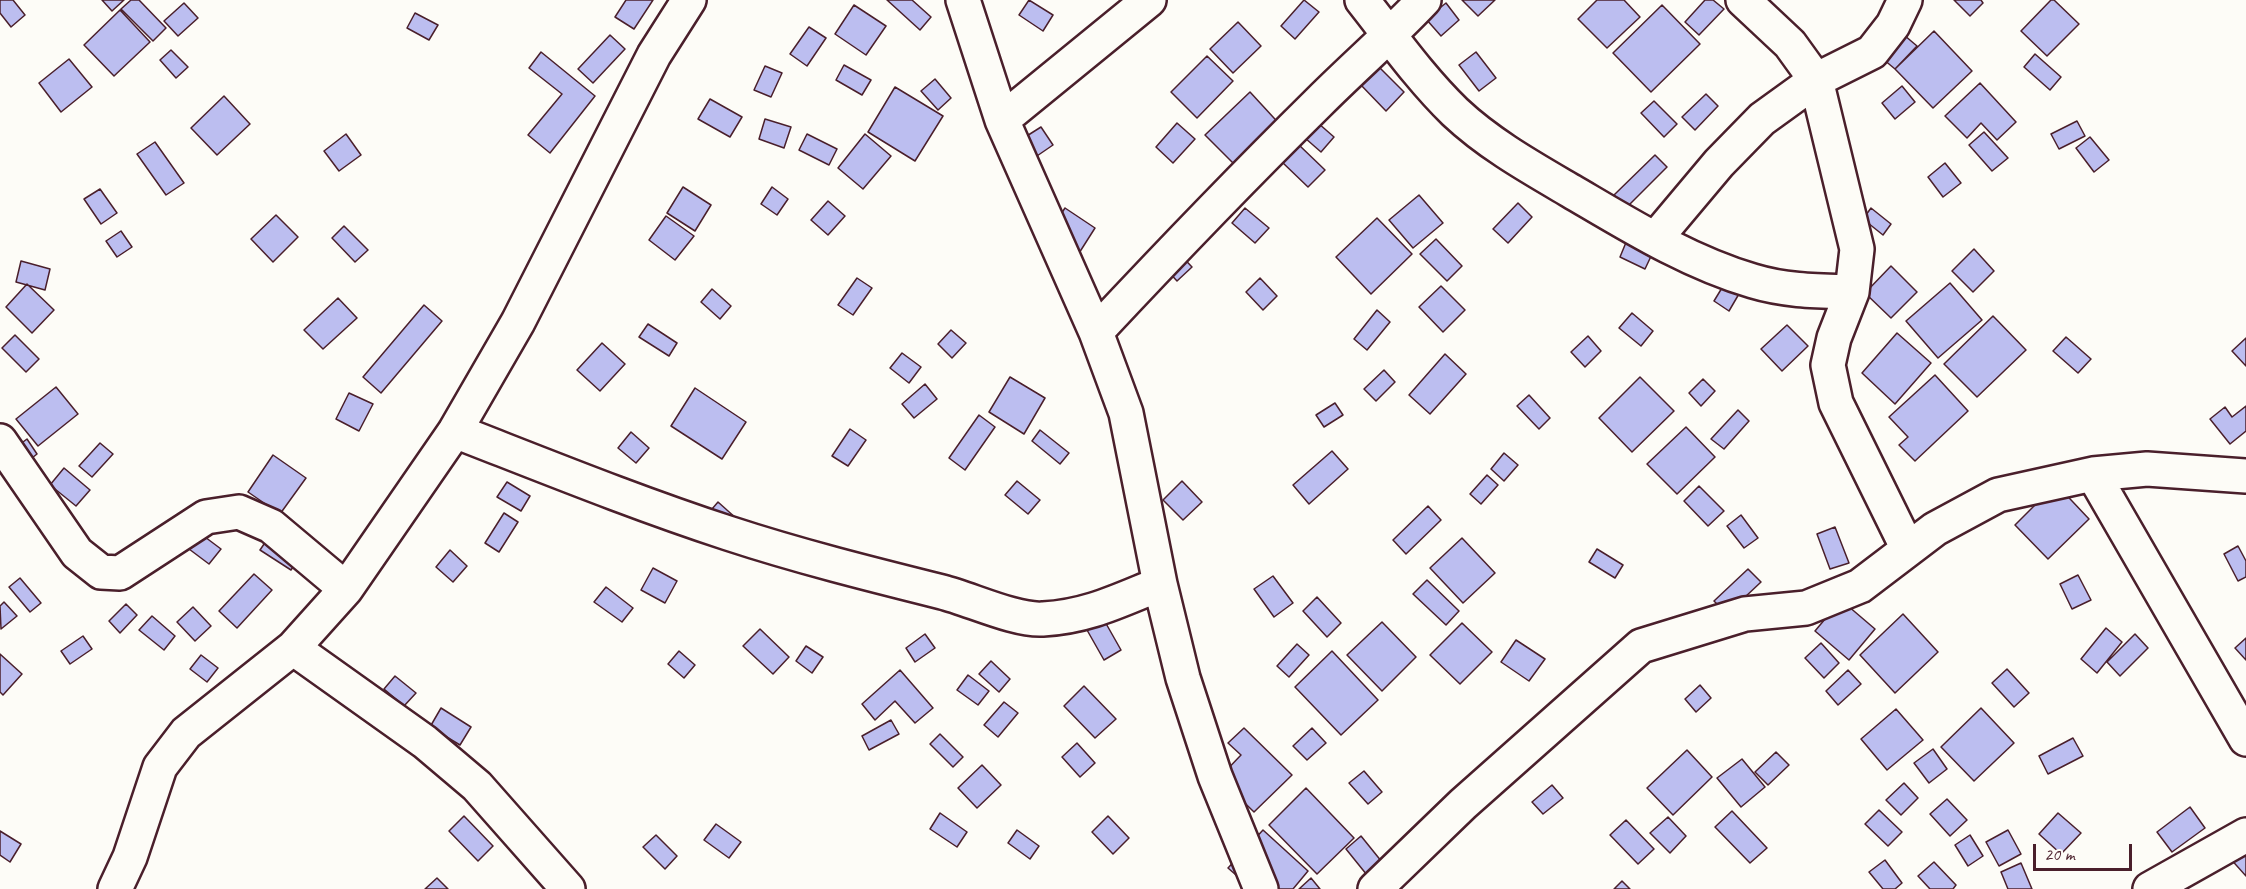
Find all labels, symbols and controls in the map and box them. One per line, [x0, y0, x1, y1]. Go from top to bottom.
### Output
scale bar [2036, 832, 2135, 870]
text: 20 m [2044, 843, 2075, 865]

